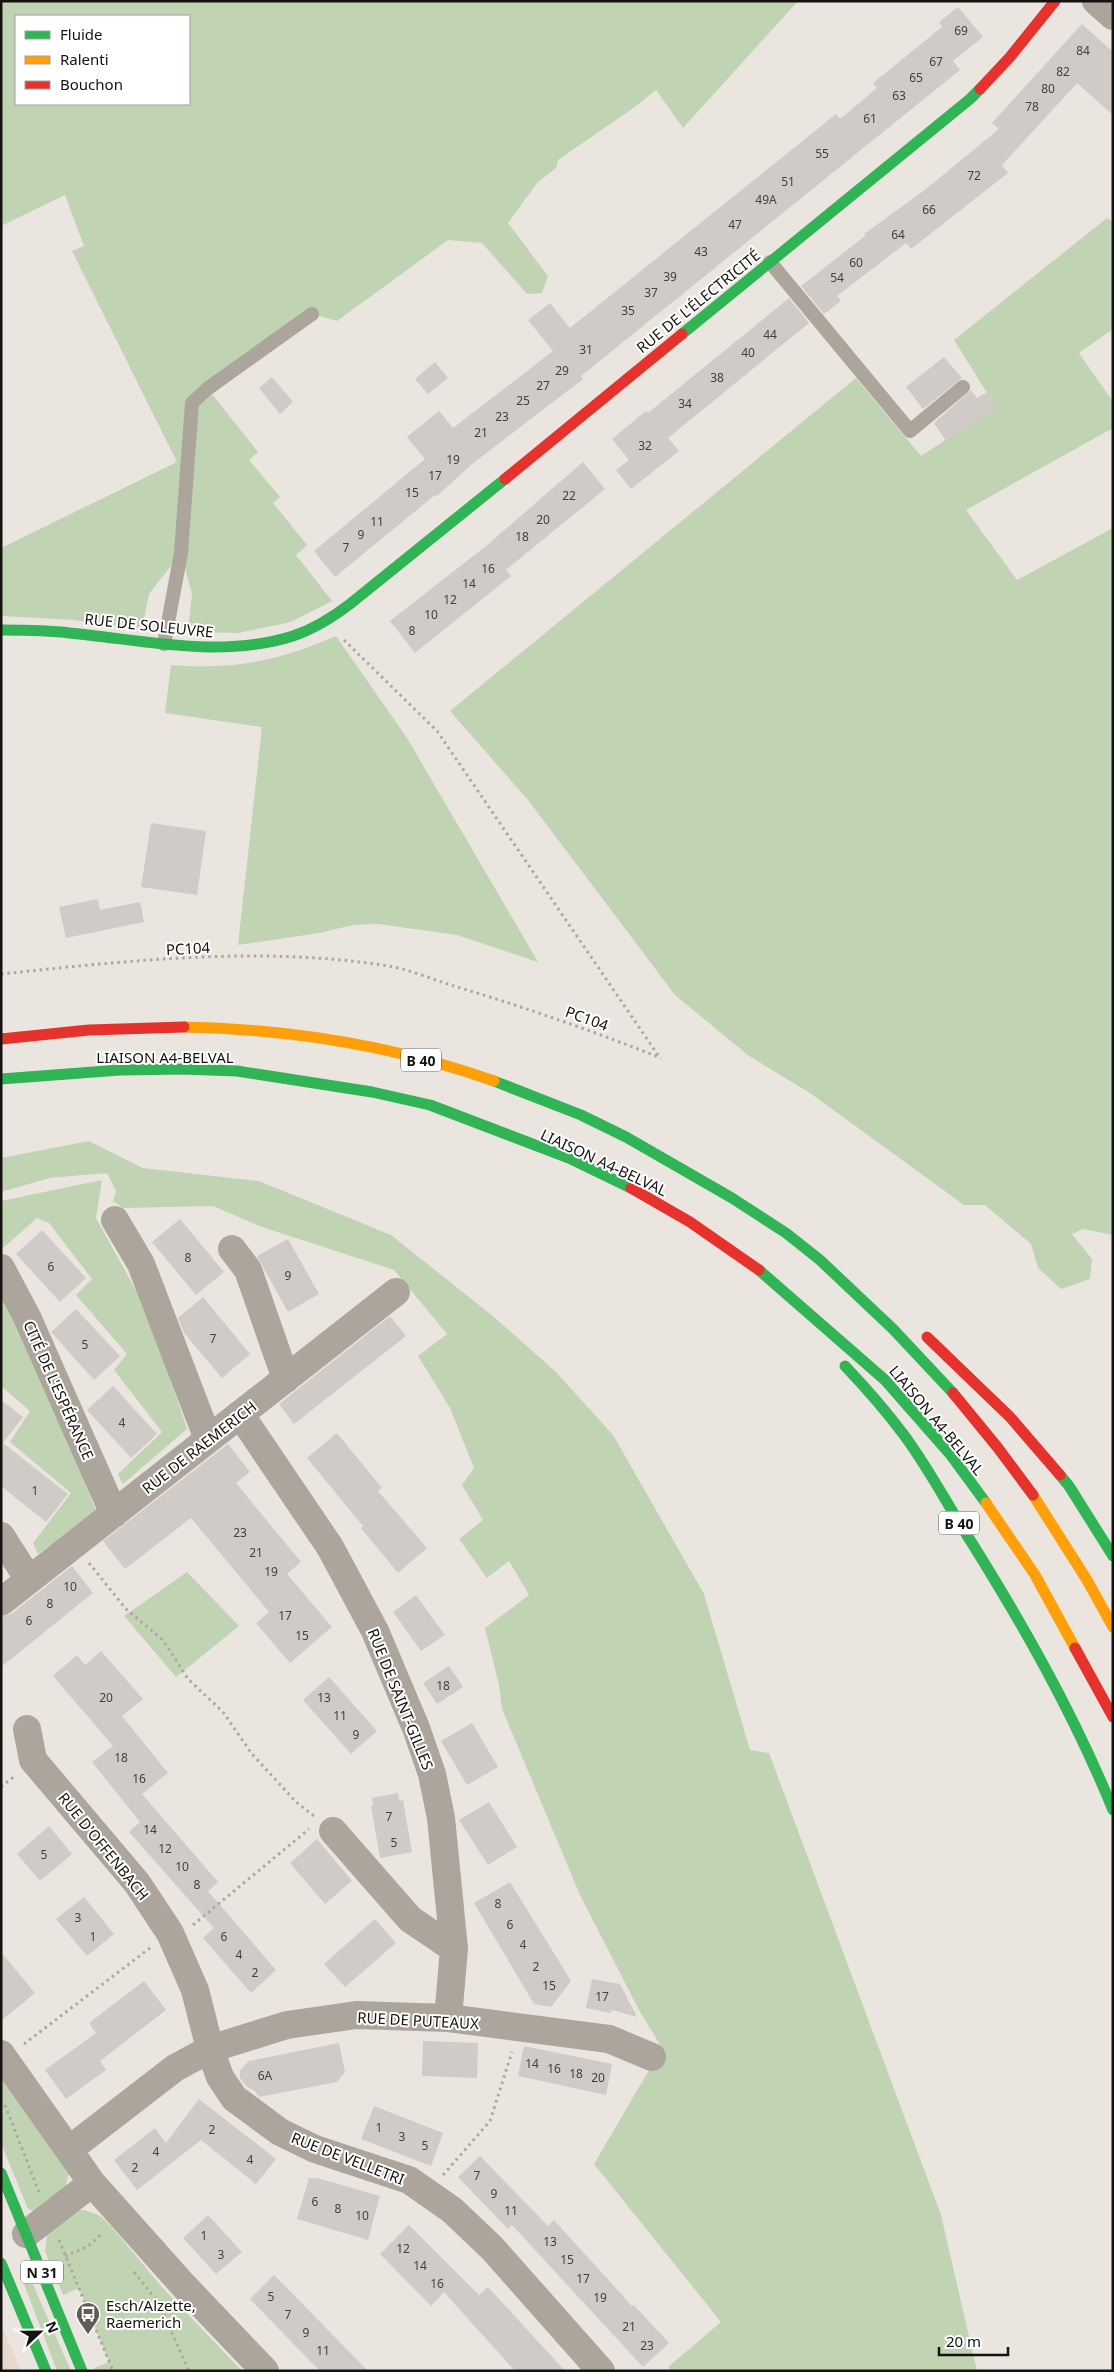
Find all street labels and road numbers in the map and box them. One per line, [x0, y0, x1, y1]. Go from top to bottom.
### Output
street label: RUE DE L'ÉLECTRICITÉ [632, 245, 764, 357]
street label: RUE DE SOLEUVRE [84, 608, 214, 642]
street label: PC104 [165, 937, 211, 959]
street label: PC104 [563, 1001, 612, 1035]
street label: LIAISON A4-BELVAL [96, 1047, 234, 1067]
road number: B 40 [401, 1048, 441, 1072]
street label: LIAISON A4-BELVAL [538, 1124, 671, 1200]
street label: CITÉ DE L'ESPÉRANCE [19, 1317, 99, 1463]
street label: LIAISON A4-BELVAL [885, 1361, 989, 1479]
street label: RUE DE RAEMERICH [138, 1396, 260, 1498]
road number: B 40 [939, 1512, 979, 1535]
street label: RUE DE SAINT-GILLES [363, 1625, 439, 1773]
street label: RUE D'OFFENBACH [54, 1788, 154, 1904]
street label: RUE DE PUTEAUX [357, 2007, 480, 2033]
street label: RUE DE VELLETRI [288, 2127, 408, 2189]
road number: N 31 [21, 2260, 63, 2284]

